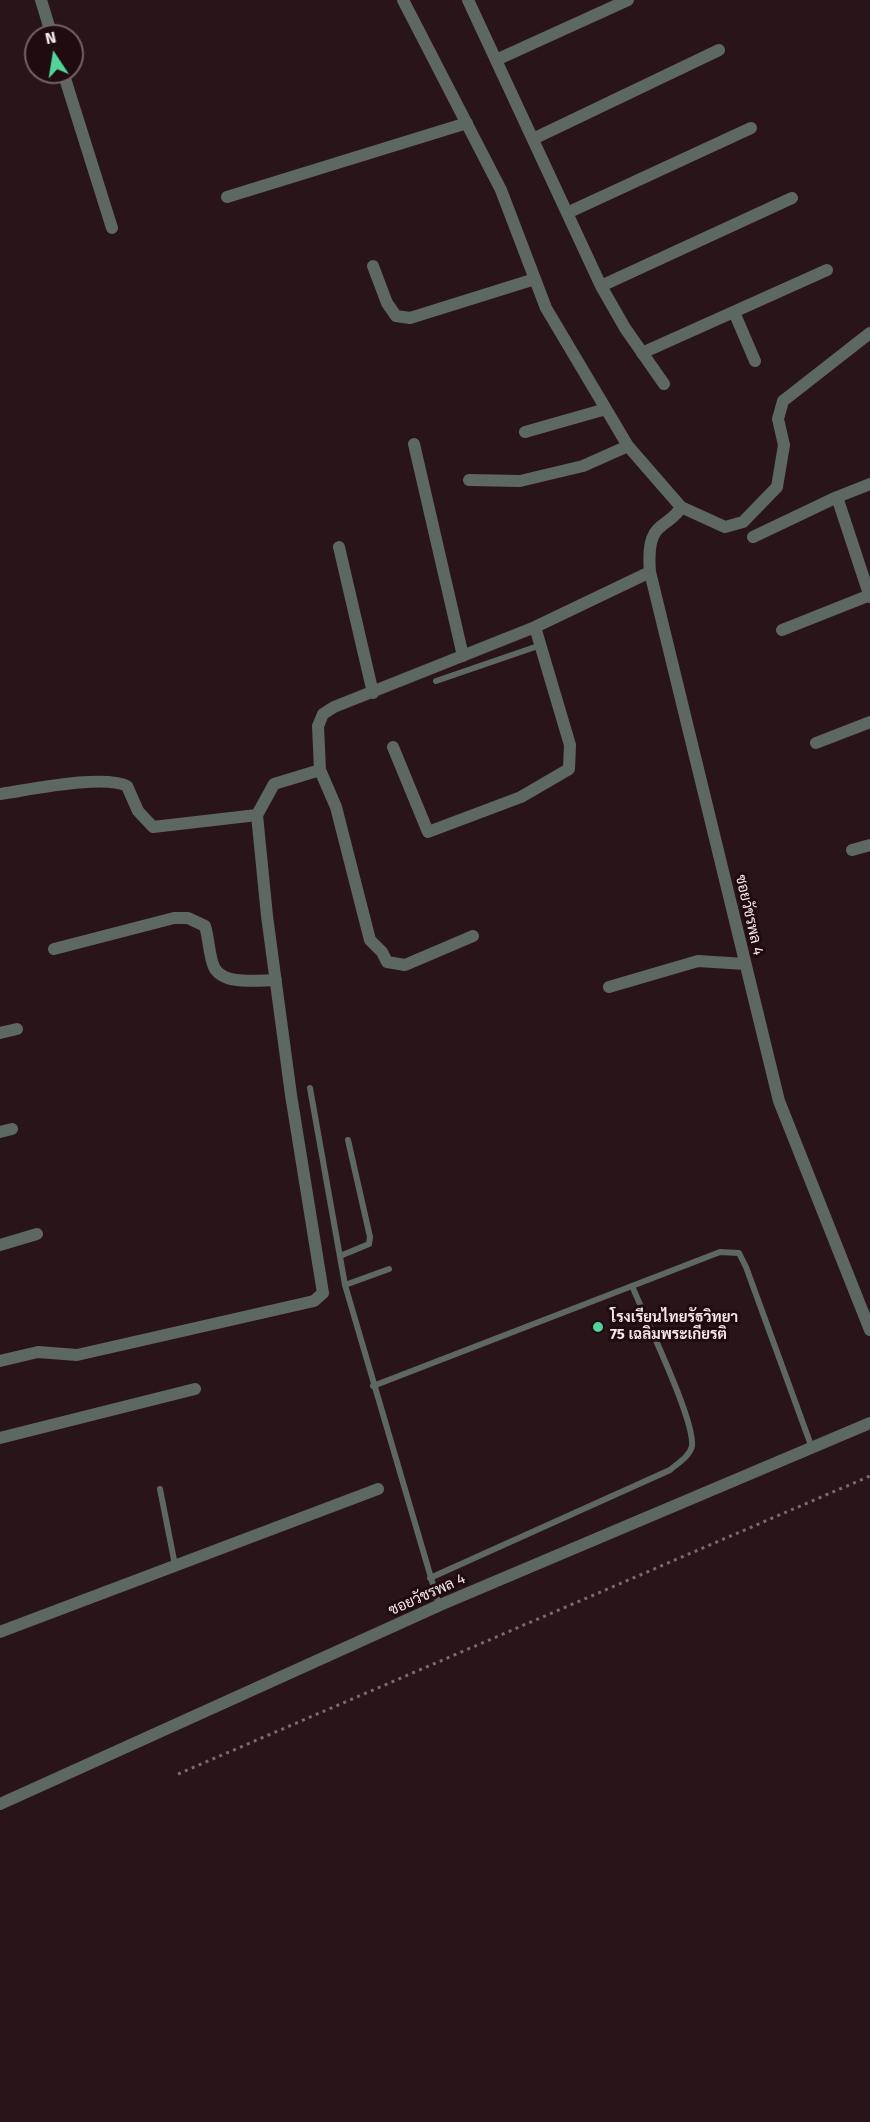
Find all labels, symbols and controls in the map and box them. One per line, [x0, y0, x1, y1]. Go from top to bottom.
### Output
north arrow [24, 24, 84, 84]
text: N [43, 27, 58, 48]
street label: ซอยวัชรพล 4 [731, 873, 767, 957]
place label: โรงเรียนไทยรัฐวิทยา 75 เฉลิมพระเกียรติ [610, 1309, 738, 1344]
marker: โรงเรียนไทยรัฐวิทยา 75 เฉลิมพระเกียรติ [591, 1320, 605, 1334]
street label: ซอยวัชรพล 4 [386, 1570, 468, 1620]

